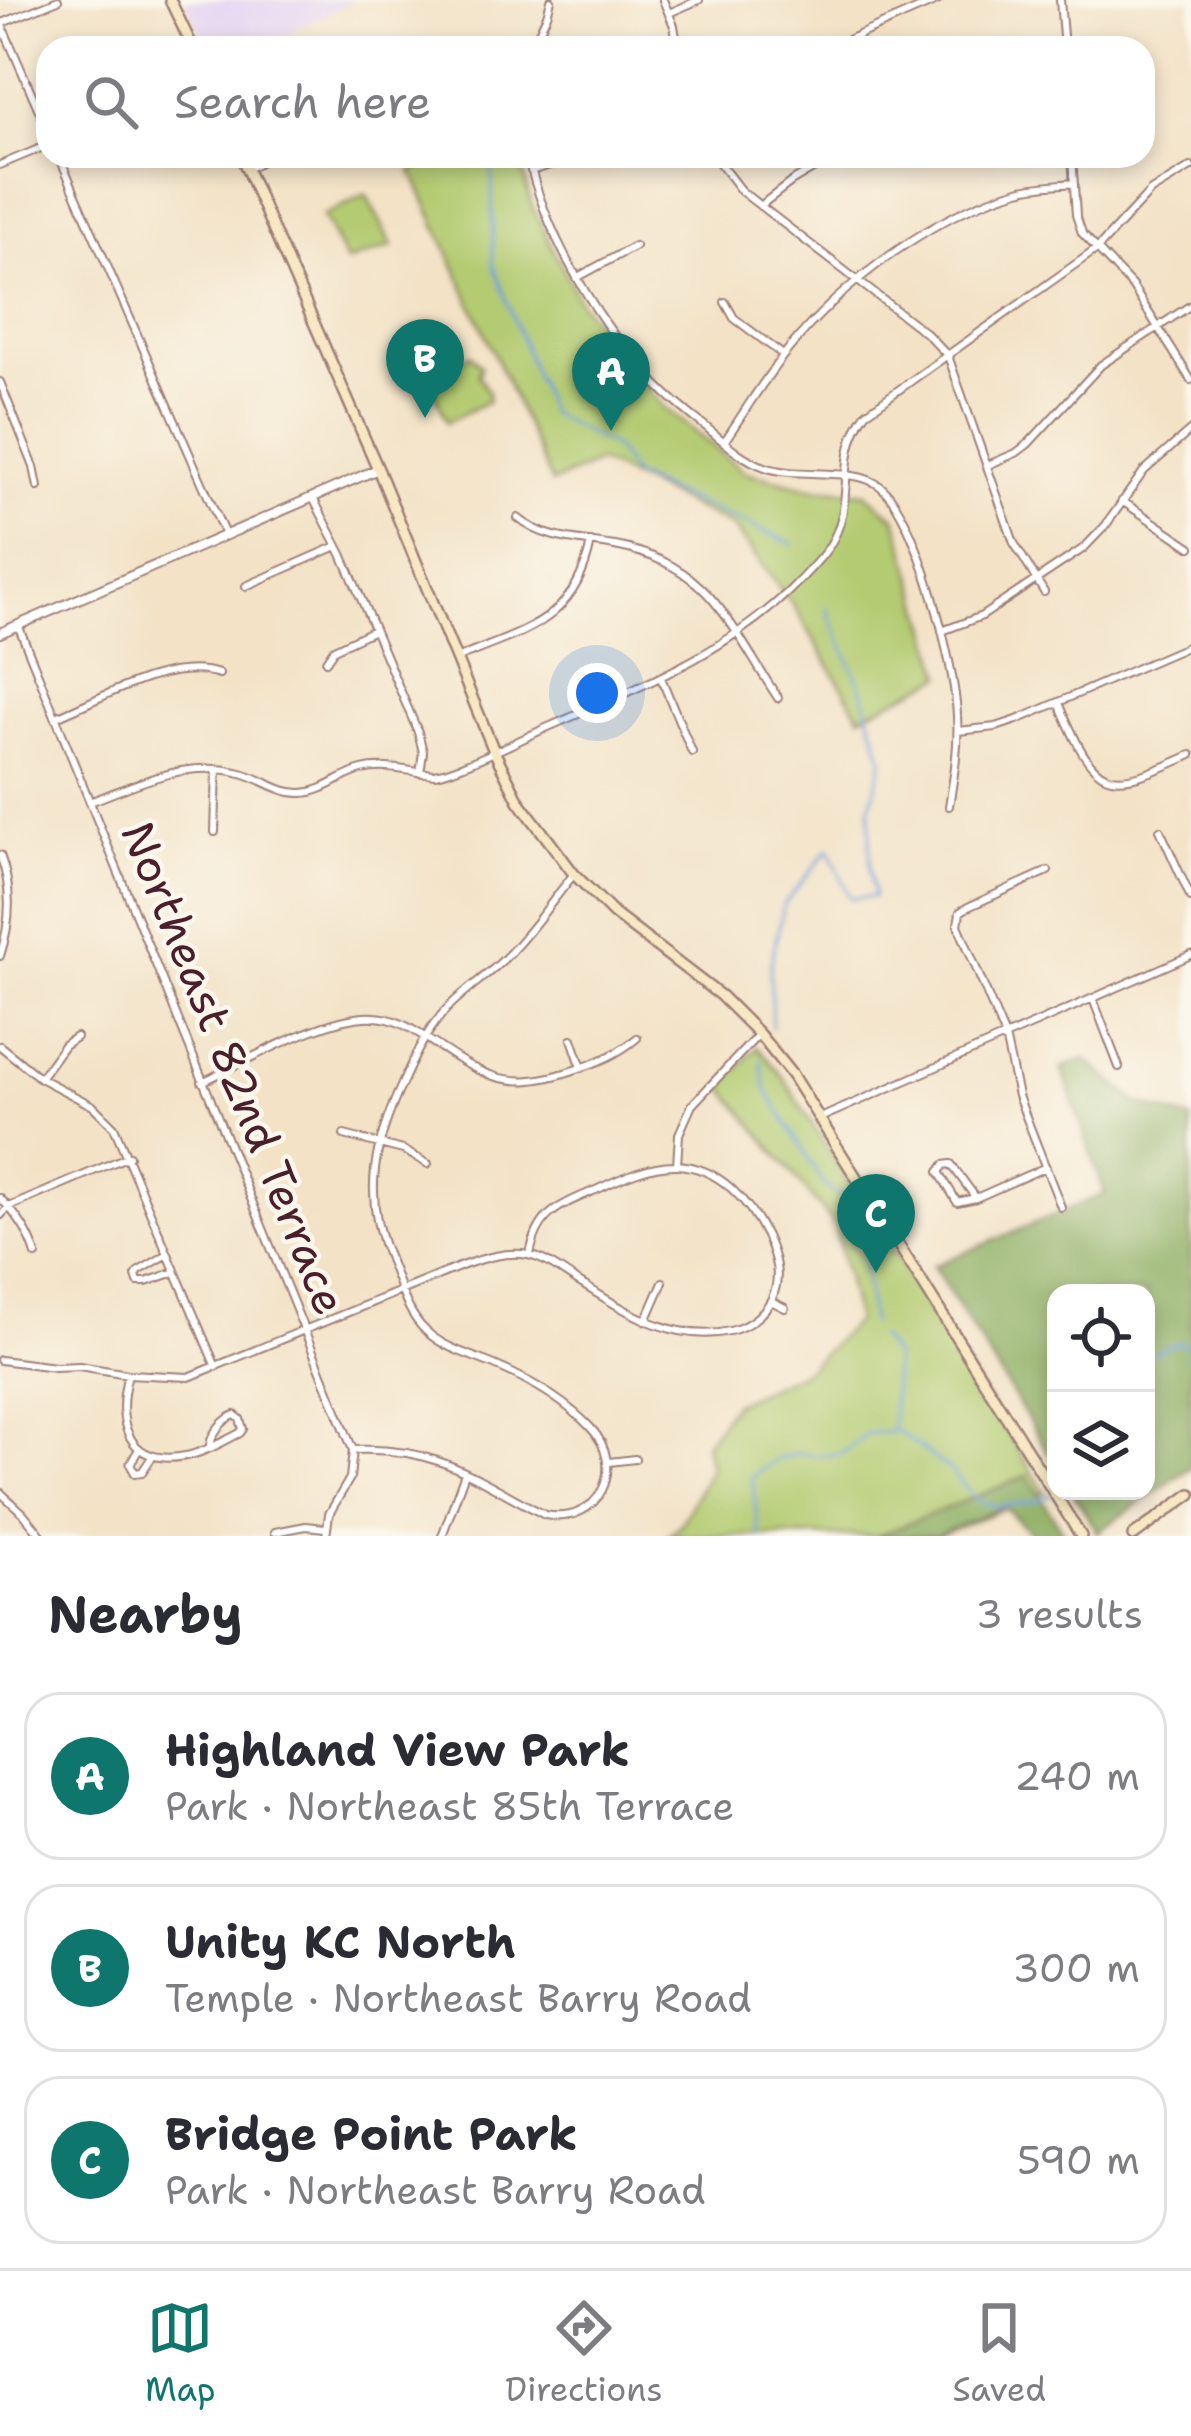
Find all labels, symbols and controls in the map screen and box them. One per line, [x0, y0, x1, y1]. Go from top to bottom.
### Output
search box [36, 36, 1155, 168]
icon: search [78, 69, 144, 135]
text: Search here [174, 72, 431, 132]
pin: B [386, 319, 464, 418]
pin: A [572, 332, 650, 431]
your location [567, 663, 627, 723]
street label: Northeast 82nd Terrace [108, 813, 360, 1323]
pin: C [837, 1174, 915, 1273]
map controls [1047, 1284, 1155, 1500]
button: locate [1047, 1284, 1155, 1392]
button: layers [1047, 1392, 1155, 1500]
text: Nearby [48, 1580, 243, 1648]
text: 3 results [976, 1588, 1143, 1640]
text: Highland View Park [165, 1720, 630, 1780]
text: A [75, 1750, 105, 1802]
text: 240 m [1014, 1750, 1140, 1802]
text: Park · Northeast 85th Terrace [165, 1780, 734, 1832]
text: Unity KC North [165, 1912, 516, 1972]
text: B [78, 1942, 102, 1994]
text: 300 m [1012, 1942, 1140, 1994]
text: Temple · Northeast Barry Road [165, 1972, 752, 2024]
text: Bridge Point Park [165, 2104, 578, 2164]
text: C [78, 2134, 102, 2186]
text: 590 m [1017, 2134, 1140, 2186]
text: Park · Northeast Barry Road [165, 2164, 706, 2216]
tab: Map [145, 2295, 216, 2412]
tab: Directions [505, 2295, 663, 2412]
tab: Saved [952, 2295, 1046, 2412]

